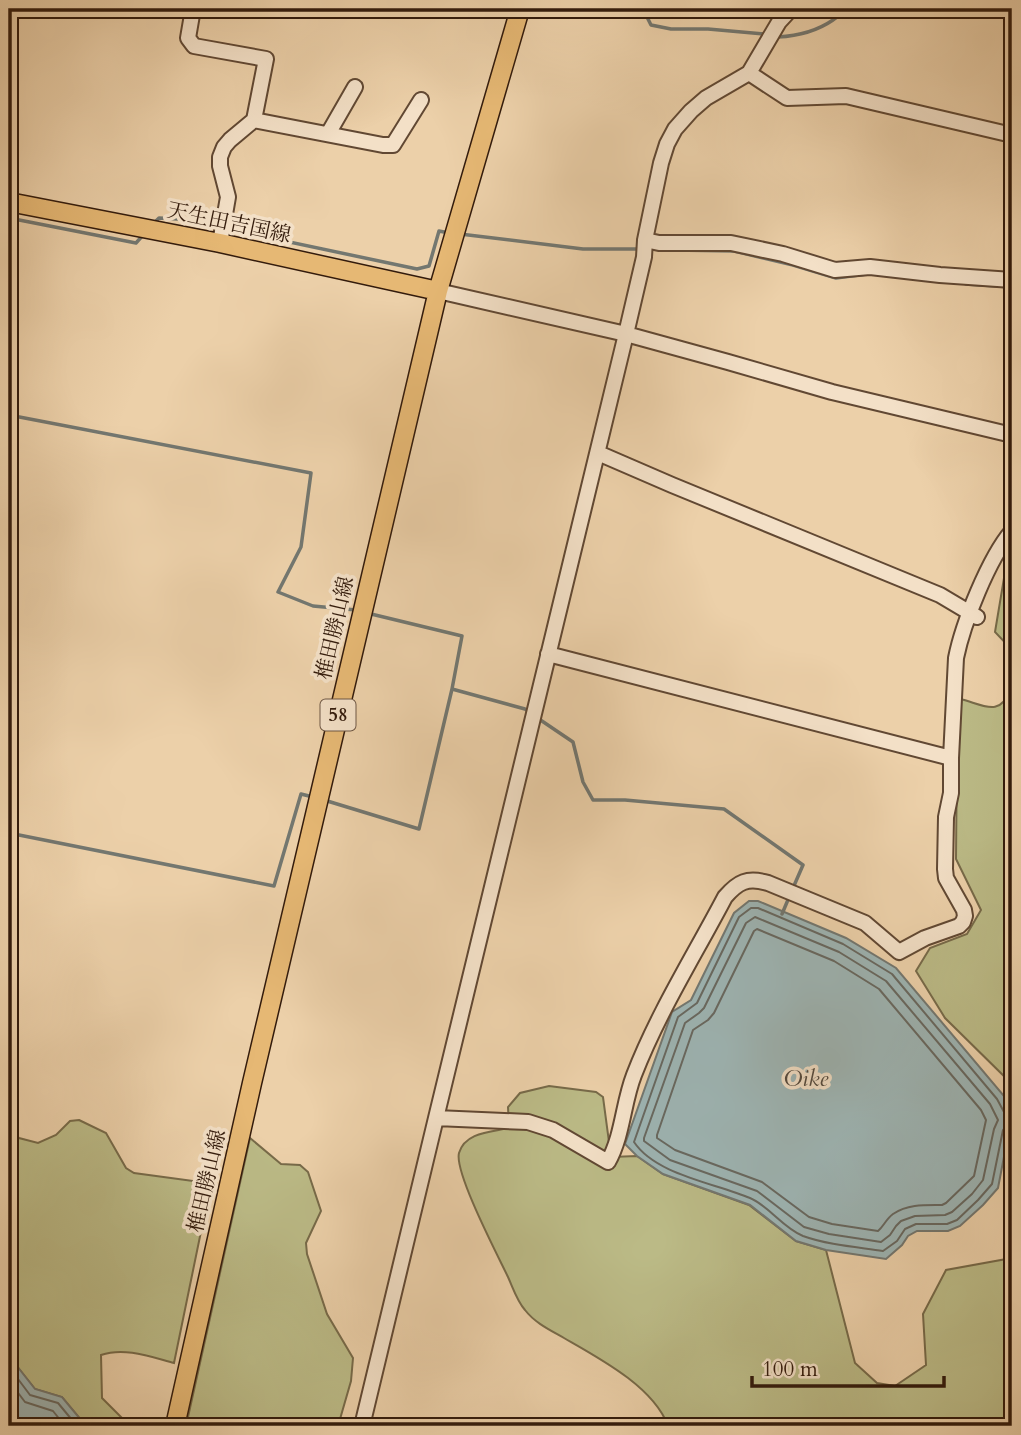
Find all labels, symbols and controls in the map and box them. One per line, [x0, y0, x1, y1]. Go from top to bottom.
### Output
street label: 天生田吉国線 [164, 196, 294, 250]
street label: 椎田勝山線 [309, 574, 361, 682]
road number: 58 [320, 700, 356, 730]
water label: Oike [784, 1063, 829, 1094]
street label: 椎田勝山線 [181, 1127, 233, 1235]
scale bar [752, 1344, 944, 1388]
text: 100 m [762, 1355, 818, 1384]

